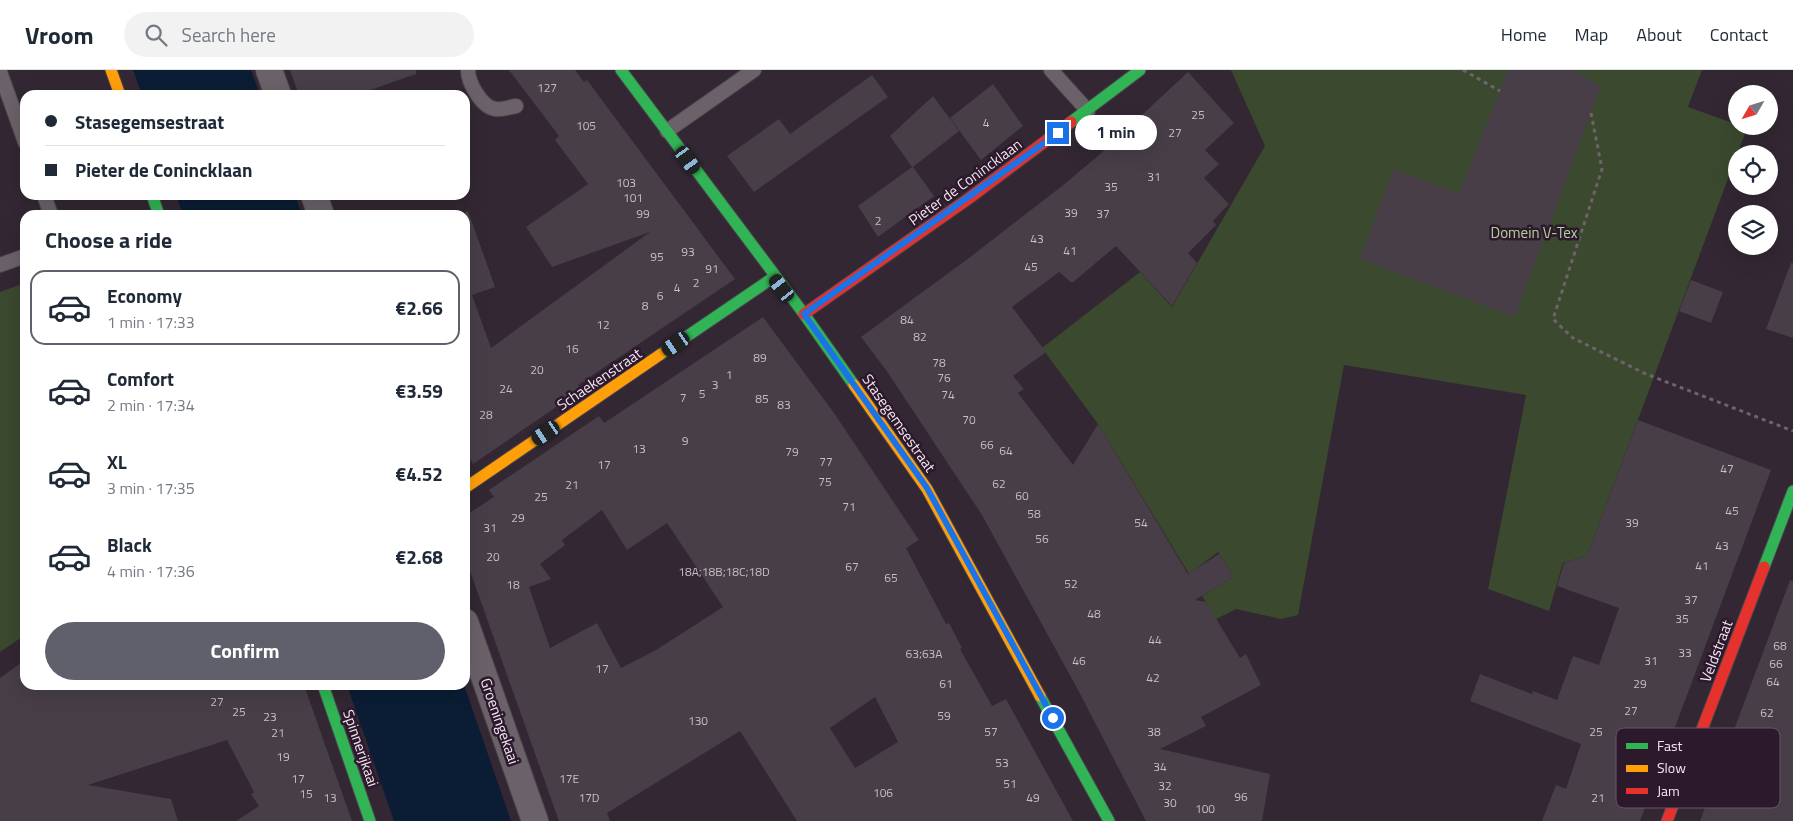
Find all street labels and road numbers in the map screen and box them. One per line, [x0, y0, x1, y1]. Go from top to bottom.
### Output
street label: Pieter de Conincklaan [903, 133, 1027, 231]
street label: Schaekenstraat [552, 342, 647, 416]
street label: Stasegemsestraat [856, 369, 942, 477]
street label: Veldstraat [1694, 616, 1739, 685]
street label: Groeningekaai [474, 675, 526, 767]
street label: Spinnerijkaai [337, 706, 385, 790]

